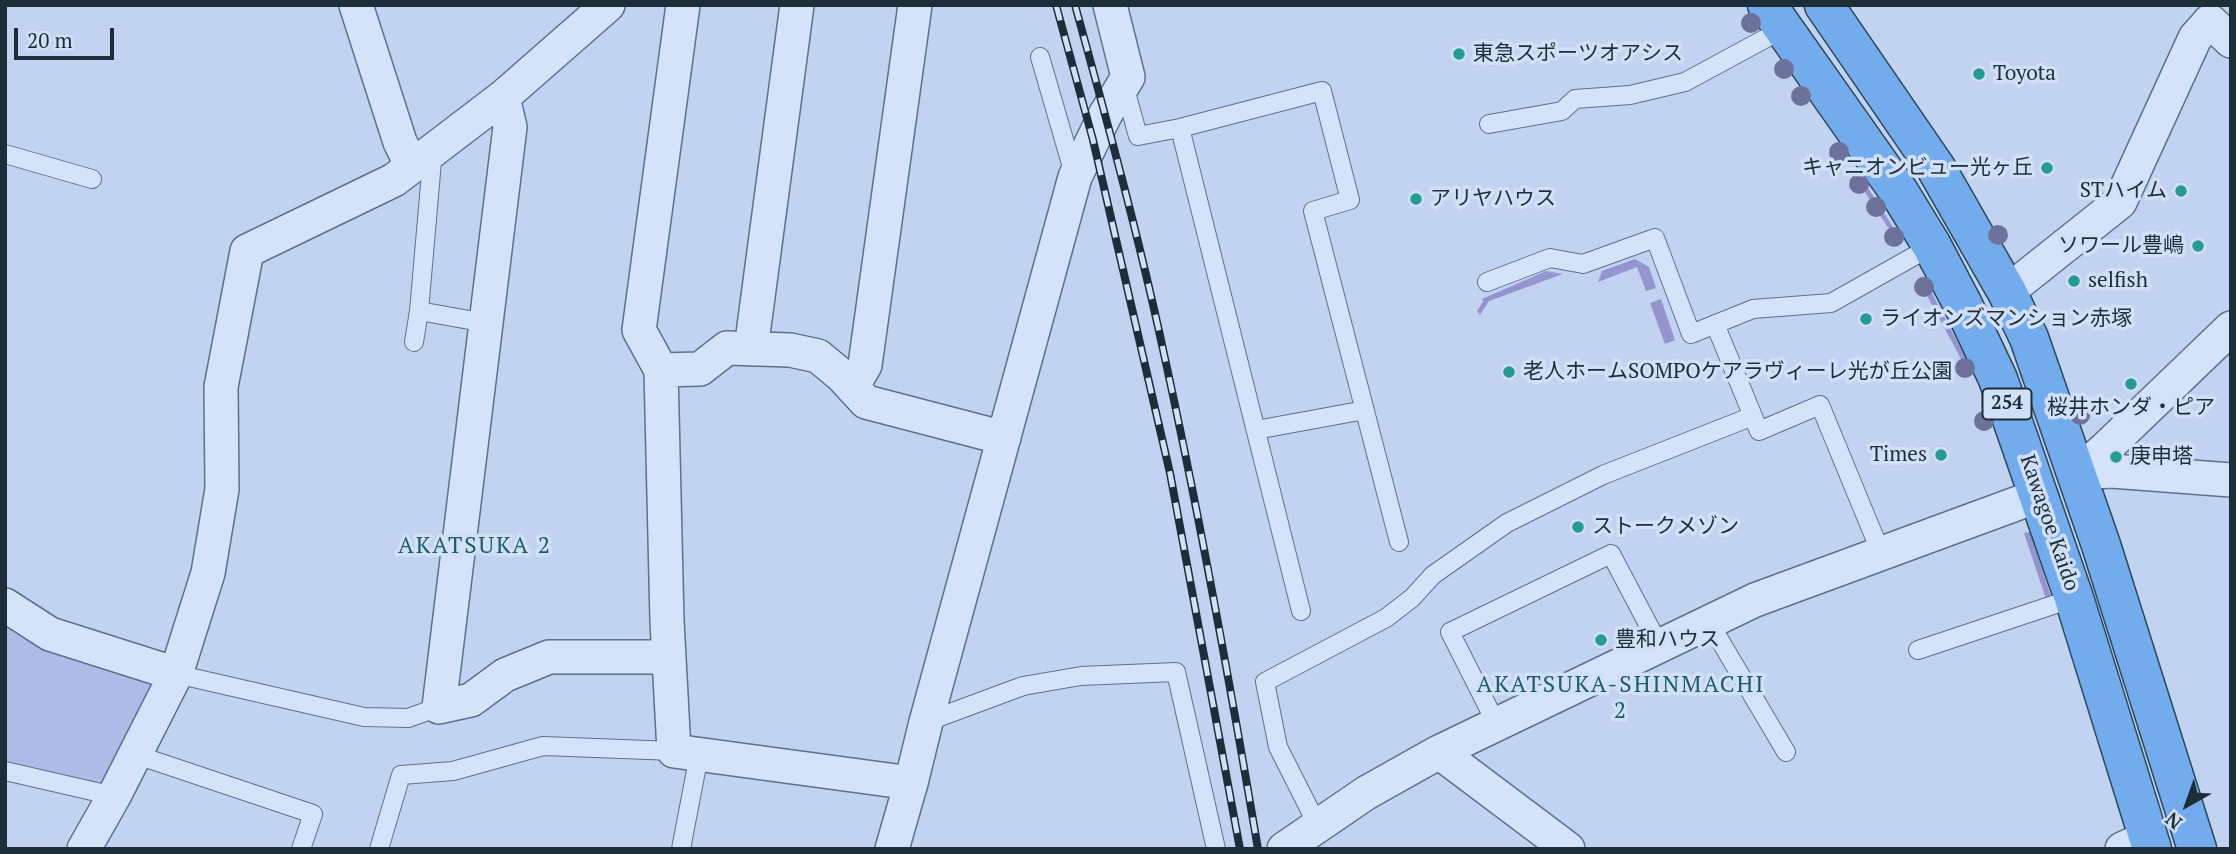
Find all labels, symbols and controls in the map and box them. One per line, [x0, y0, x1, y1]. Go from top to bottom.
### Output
scale bar [18, 14, 117, 58]
text: 20 m [27, 26, 73, 54]
place label: 東急スポーツオアシス [1473, 41, 1683, 67]
marker: 東急スポーツオアシス [1451, 46, 1467, 62]
place label: Toyota [1993, 61, 2056, 87]
marker: Toyota [1971, 66, 1987, 82]
place label: キャニオンビュー光ヶ丘 [1802, 155, 2033, 181]
marker: キャニオンビュー光ヶ丘 [2039, 160, 2055, 176]
place label: STハイム [2080, 178, 2167, 204]
marker: STハイム [2173, 183, 2189, 199]
place label: アリヤハウス [1430, 186, 1556, 212]
marker: アリヤハウス [1408, 191, 1424, 207]
place label: ソワール豊嶋 [2058, 233, 2184, 259]
marker: ソワール豊嶋 [2190, 238, 2206, 254]
place label: selfish [2088, 268, 2148, 294]
marker: selfish [2066, 273, 2082, 289]
place label: ライオンズマンション赤塚 [1880, 306, 2132, 332]
marker: ライオンズマンション赤塚 [1858, 311, 1874, 327]
place label: 老人ホームSOMPOケアラヴィーレ光が丘公園 [1523, 359, 1953, 385]
marker: 老人ホームSOMPOケアラヴィーレ光が丘公園 [1501, 364, 1517, 380]
marker: 桜井ホンダ・ピア [2123, 376, 2139, 392]
road number: 254 [1982, 388, 2032, 420]
place label: 桜井ホンダ・ピア [2047, 395, 2215, 421]
place label: Times [1870, 442, 1927, 468]
place label: 庚申塔 [2130, 444, 2193, 470]
marker: Times [1933, 447, 1949, 463]
marker: 庚申塔 [2108, 449, 2124, 465]
street label: Kawagoe Kaido [2014, 452, 2084, 594]
place label: ストークメゾン [1592, 514, 1739, 540]
marker: ストークメゾン [1570, 519, 1586, 535]
district label: AKATSUKA 2 [399, 532, 551, 560]
place label: 豊和ハウス [1615, 627, 1720, 653]
marker: 豊和ハウス [1593, 632, 1609, 648]
district label: AKATSUKA-SHINMACHI 2 [1479, 671, 1763, 725]
north arrow [2152, 770, 2222, 840]
text: N [2160, 807, 2187, 836]

